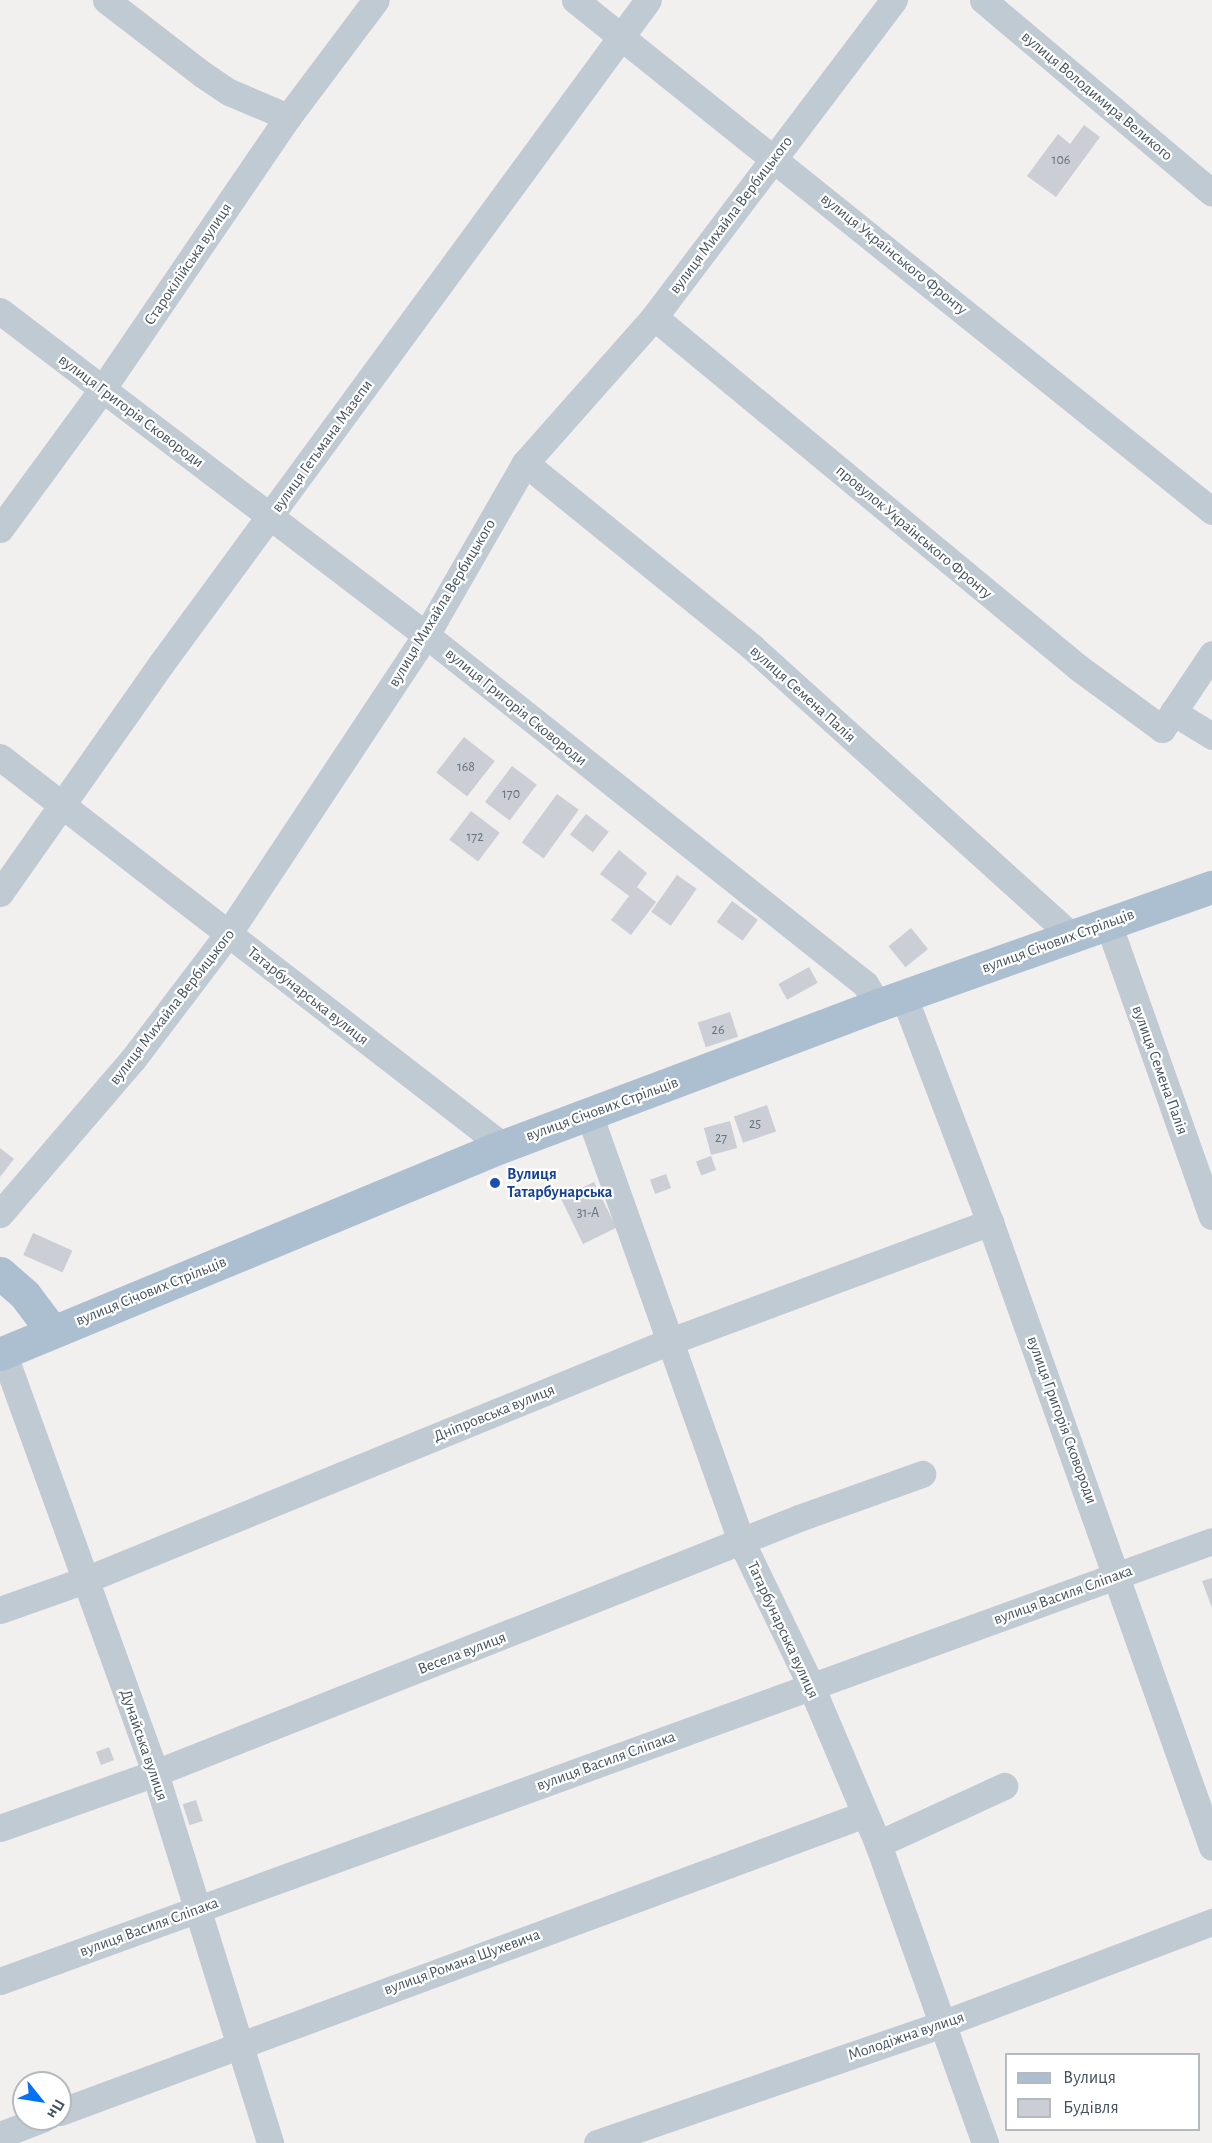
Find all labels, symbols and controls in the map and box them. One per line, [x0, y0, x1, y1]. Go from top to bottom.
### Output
street label: вулиця Володимира Великого [1017, 27, 1177, 165]
street label: вулиця Михайла Вербицького [665, 132, 797, 298]
house number: 106 [1052, 152, 1070, 168]
street label: вулиця Українського Фронту [817, 189, 971, 319]
street label: Старокілійська вулиця [140, 199, 236, 329]
street label: вулиця Григорія Сковороди [55, 350, 207, 472]
street label: вулиця Гетьмана Мазепи [267, 376, 377, 516]
street label: провулок Українського Фронту [832, 461, 996, 603]
street label: вулиця Михайла Вербицького [384, 515, 500, 691]
street label: вулиця Семена Палія [746, 641, 860, 747]
street label: вулиця Григорія Сковороди [441, 644, 591, 770]
house number: 168 [457, 759, 475, 775]
house number: 170 [502, 786, 520, 802]
house number: 172 [466, 829, 484, 845]
street label: вулиця Січових Стрільців [979, 904, 1137, 978]
street label: вулиця Михайла Вербицького [105, 925, 239, 1089]
street label: Татарбунарська вулиця [243, 943, 373, 1049]
street label: вулиця Семена Палія [1128, 1003, 1192, 1137]
house number: 26 [712, 1022, 724, 1038]
street label: вулиця Січових Стрільців [523, 1072, 681, 1146]
house number: 25 [749, 1116, 761, 1132]
house number: 27 [715, 1130, 727, 1146]
place label: Вулиця Татарбунарська [507, 1164, 612, 1202]
marker: Вулиця Татарбунарська [488, 1176, 502, 1190]
house number: 31-А [577, 1205, 599, 1221]
street label: вулиця Січових Стрільців [73, 1252, 229, 1330]
street label: вулиця Григорія Сковороди [1023, 1334, 1101, 1506]
street label: Дніпровська вулиця [430, 1380, 558, 1446]
street label: Татарбунарська вулиця [743, 1559, 823, 1701]
street label: вулиця Василя Сліпака [991, 1561, 1135, 1629]
street label: Весела вулиця [415, 1627, 509, 1679]
street label: Дунайська вулиця [116, 1687, 172, 1803]
street label: вулиця Василя Сліпака [534, 1727, 678, 1795]
street label: вулиця Василя Сліпака [77, 1893, 221, 1961]
street label: вулиця Романа Шухевича [381, 1925, 543, 1999]
street label: Молодіжна вулиця [845, 2007, 967, 2065]
legend [1005, 2053, 1200, 2131]
text: Вулиця [1063, 2069, 1116, 2087]
north arrow [12, 2071, 72, 2131]
text: Пн [44, 2097, 68, 2121]
text: Будівля [1063, 2099, 1119, 2117]

